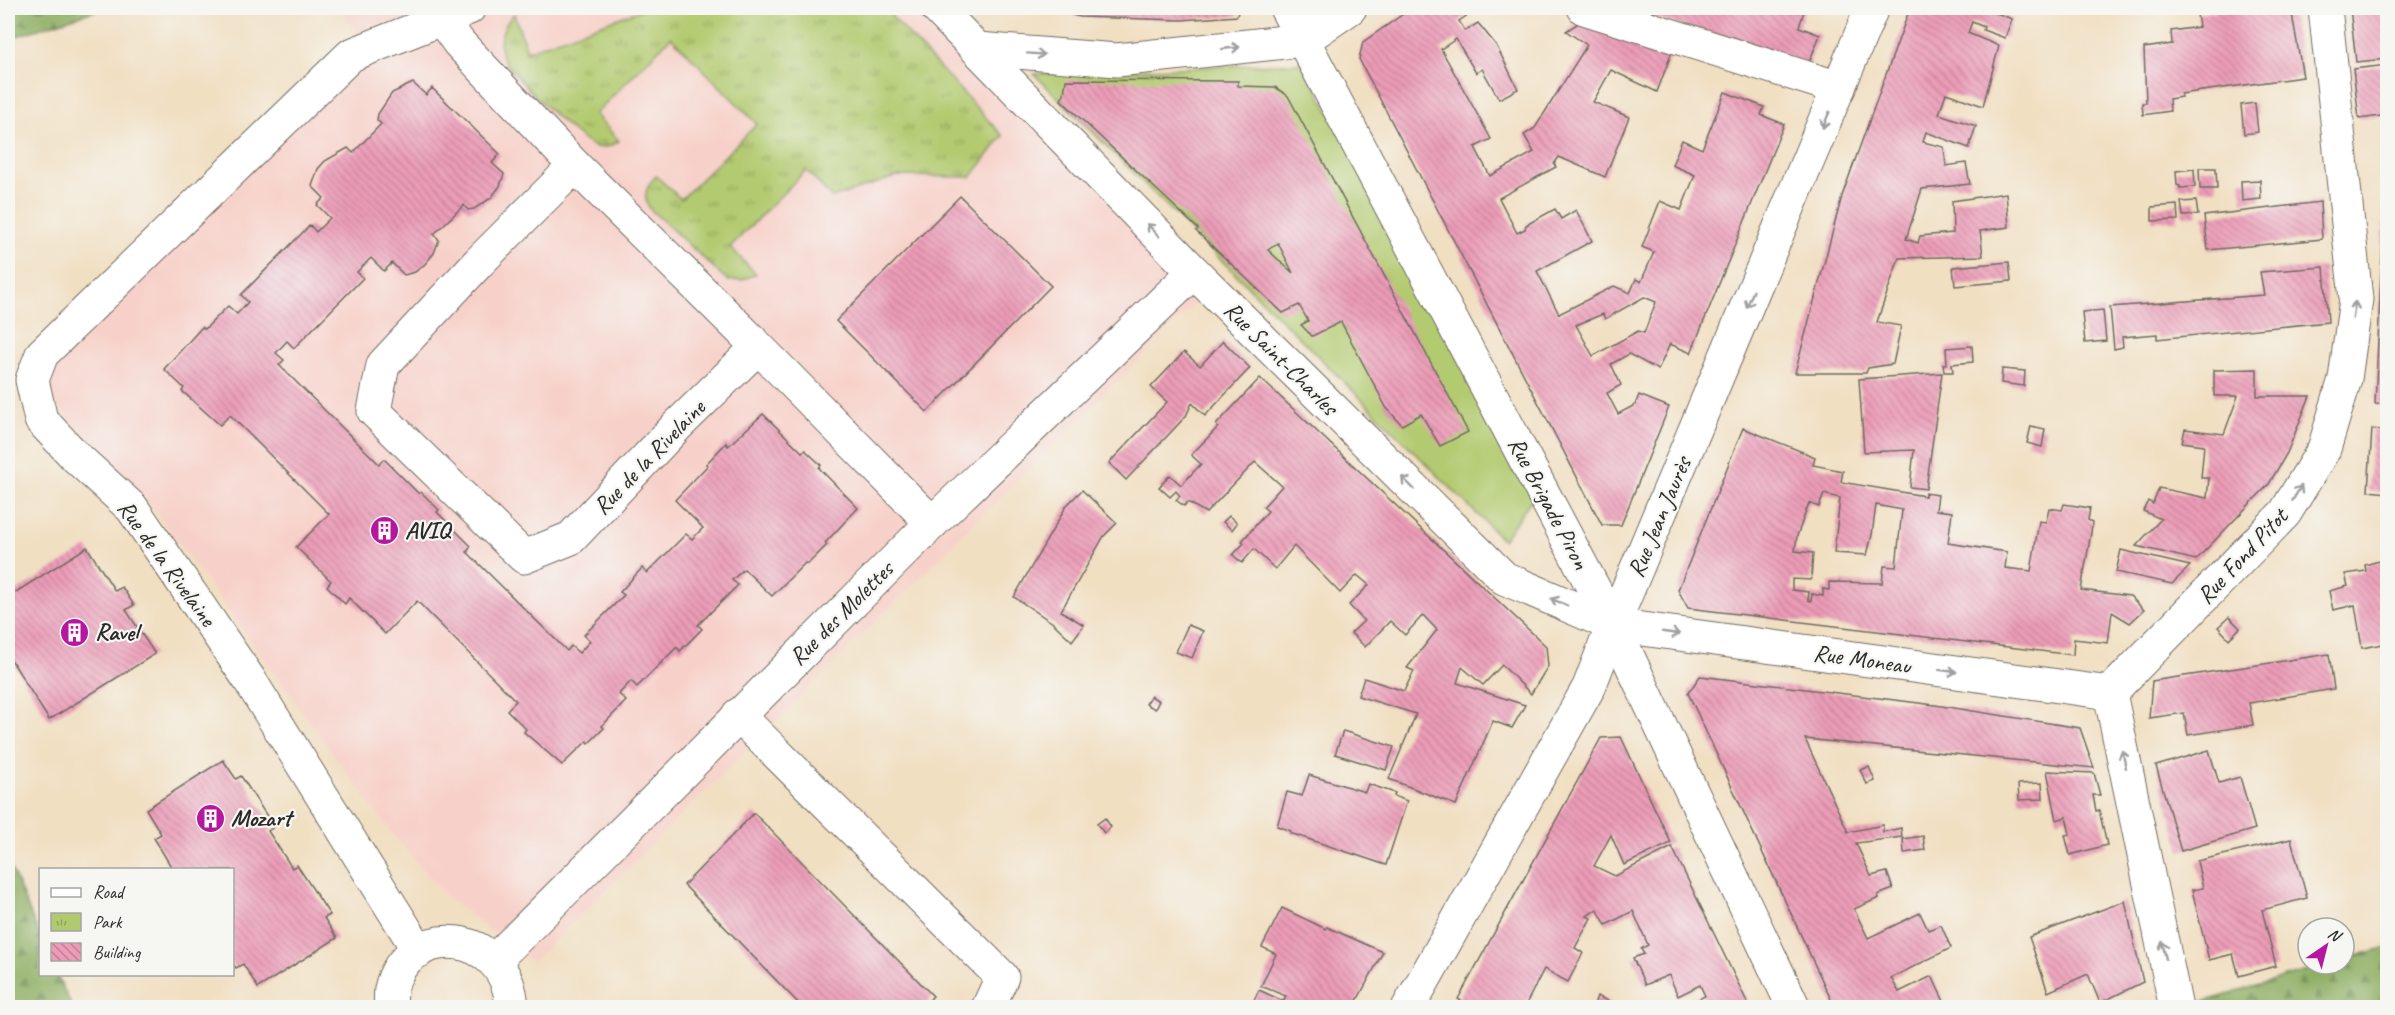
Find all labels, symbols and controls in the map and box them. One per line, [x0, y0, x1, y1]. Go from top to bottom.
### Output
one-way arrow [1220, 42, 1240, 53]
one-way arrow [1026, 49, 1046, 60]
one-way arrow [1820, 110, 1831, 128]
one-way arrow [1146, 222, 1161, 237]
one-way arrow [1744, 290, 1755, 308]
street label: Rue Saint-Charles [1218, 295, 1346, 423]
one-way arrow [2349, 300, 2360, 320]
street label: Rue de la Rivelaine [587, 391, 713, 521]
street label: Rue Brigade Piron [1502, 432, 1597, 575]
street label: Rue Jean Jaurès [1620, 450, 1699, 581]
one-way arrow [1401, 476, 1416, 491]
one-way arrow [2292, 485, 2304, 502]
street label: Rue de la Rivelaine [111, 494, 224, 634]
street label: Rue Fond Pitot [2190, 500, 2295, 610]
building icon: AVIQ [368, 514, 400, 546]
place label: AVIQ [405, 515, 453, 545]
street label: Rue des Molettes [783, 553, 901, 671]
one-way arrow [1551, 596, 1569, 607]
building icon: Ravel [58, 616, 90, 648]
place label: Ravel [95, 617, 143, 647]
one-way arrow [1661, 627, 1681, 638]
street label: Rue Moneau [1812, 637, 1914, 681]
one-way arrow [1937, 665, 1957, 676]
one-way arrow [2118, 750, 2129, 770]
building icon: Mozart [194, 802, 226, 834]
place label: Mozart [231, 803, 295, 833]
legend [39, 868, 234, 976]
text: Road [93, 881, 126, 903]
text: Park [93, 911, 123, 933]
north arrow [2296, 916, 2356, 976]
text: N [2324, 923, 2346, 947]
text: Building [93, 941, 142, 963]
one-way arrow [2158, 941, 2169, 961]

